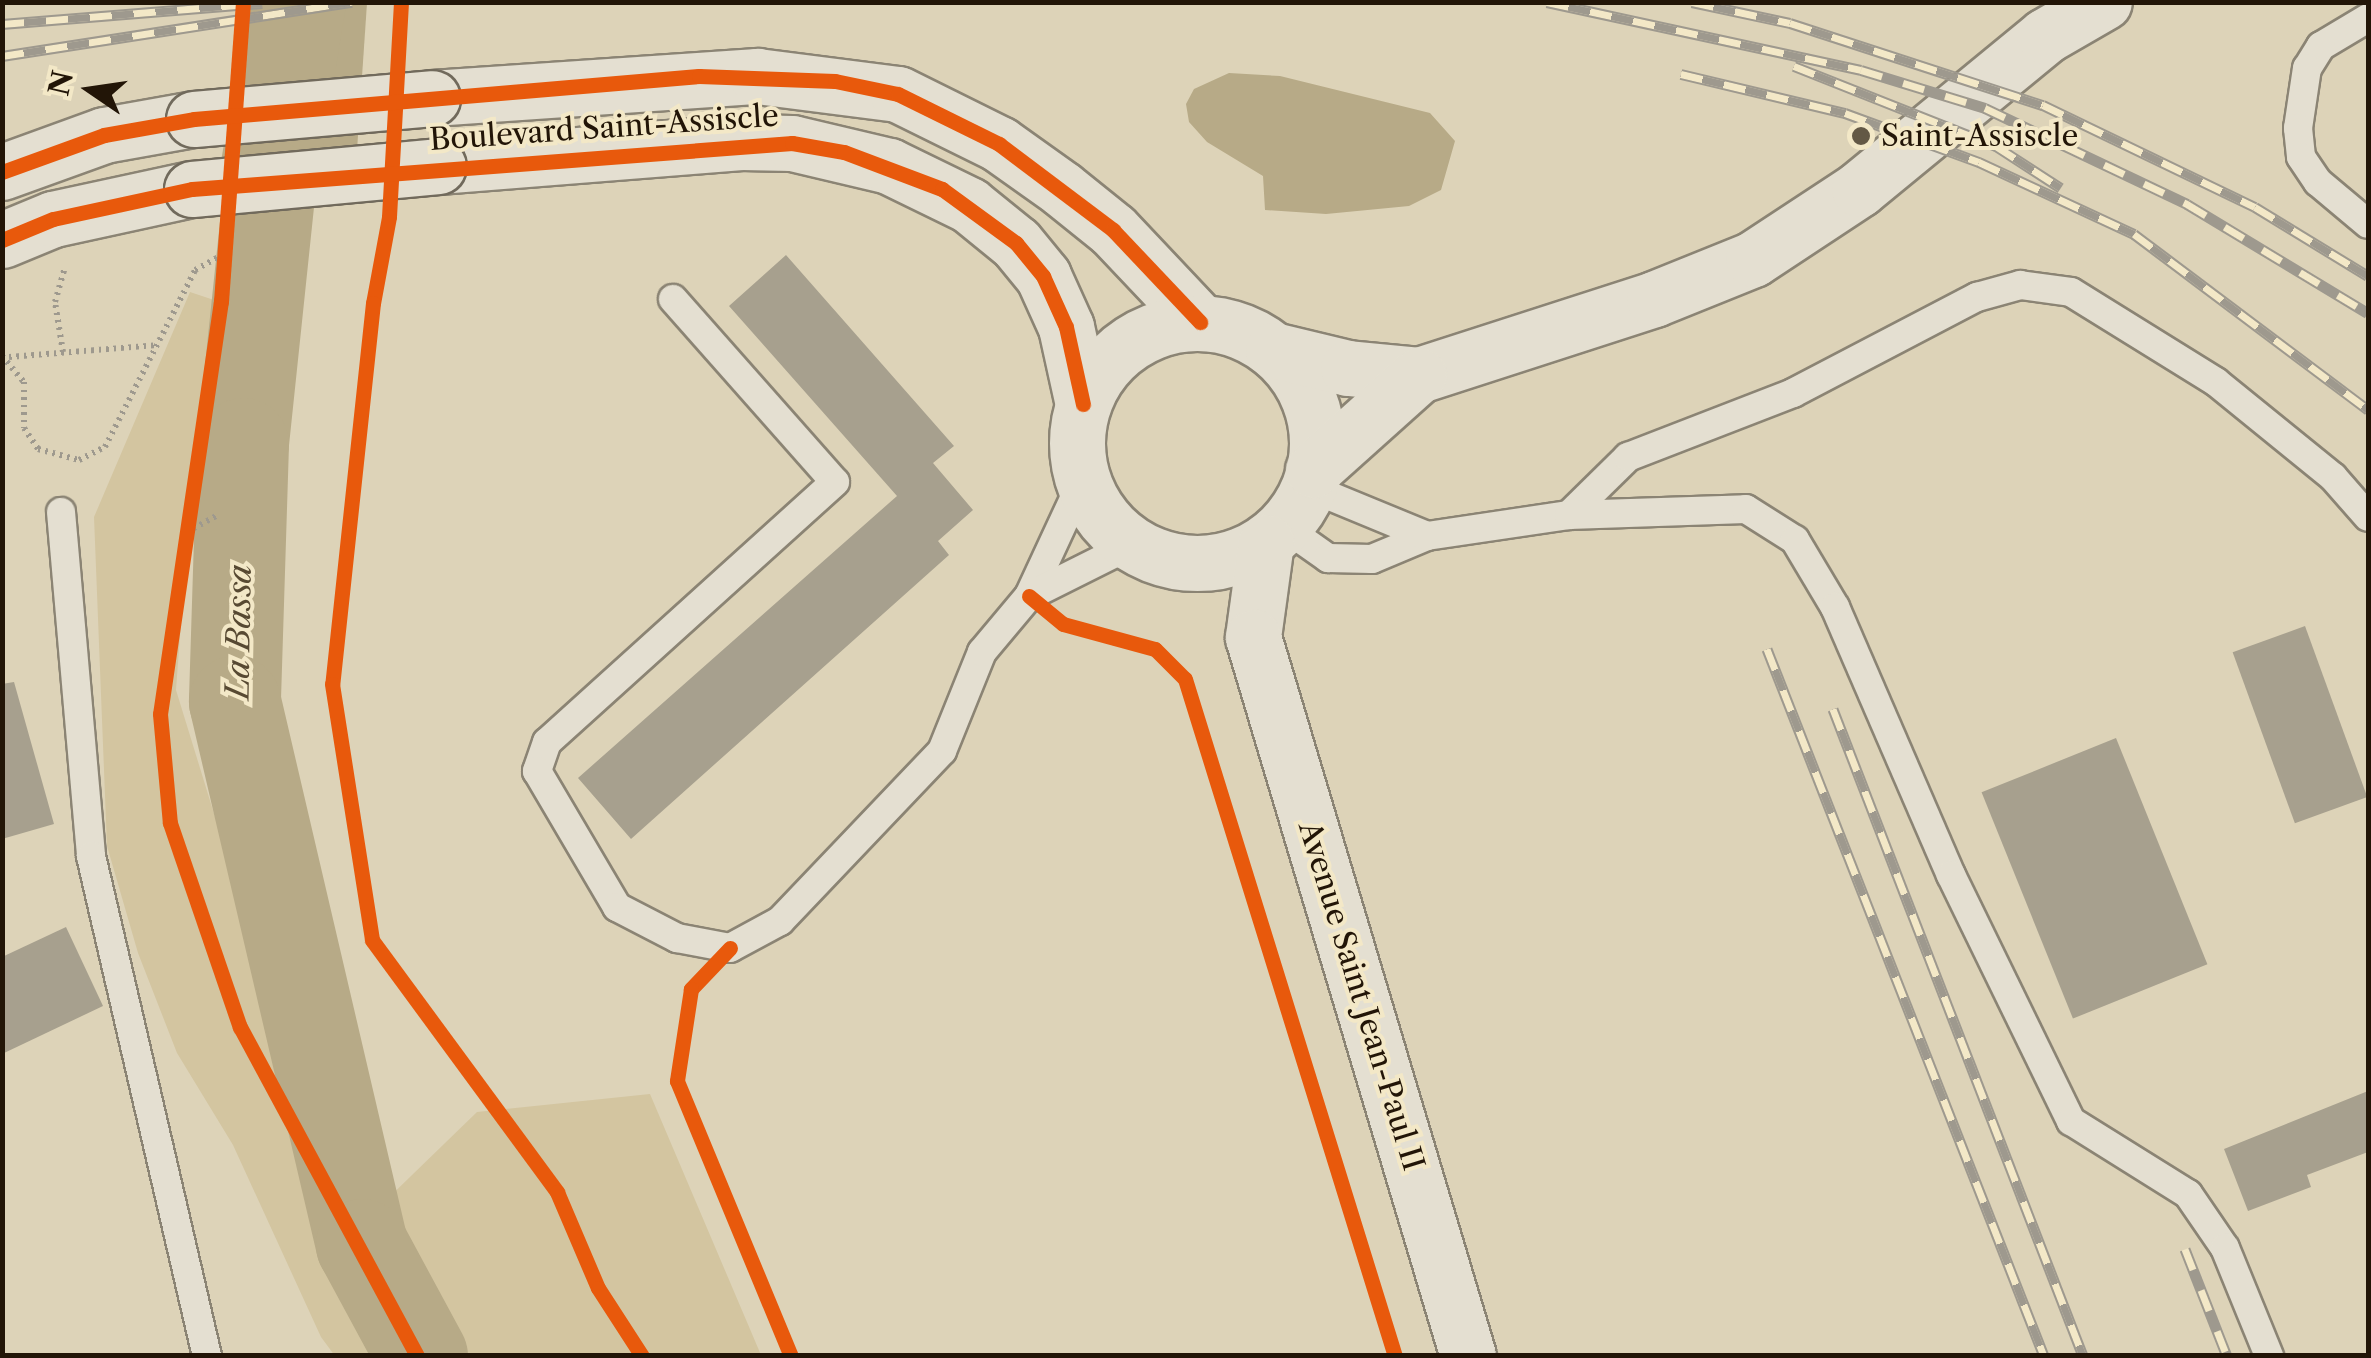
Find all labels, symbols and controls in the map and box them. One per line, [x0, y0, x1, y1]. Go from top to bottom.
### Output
north arrow [40, 40, 140, 140]
text: N [41, 68, 80, 99]
street label: Boulevard Saint-Assiscle [428, 98, 780, 158]
place label: Saint-Assiscle [1881, 118, 2078, 154]
marker: Saint-Assiscle [1850, 125, 1872, 147]
water label: La Bassa [219, 564, 259, 700]
street label: Avenue Saint Jean-Paul II [1291, 817, 1431, 1175]

